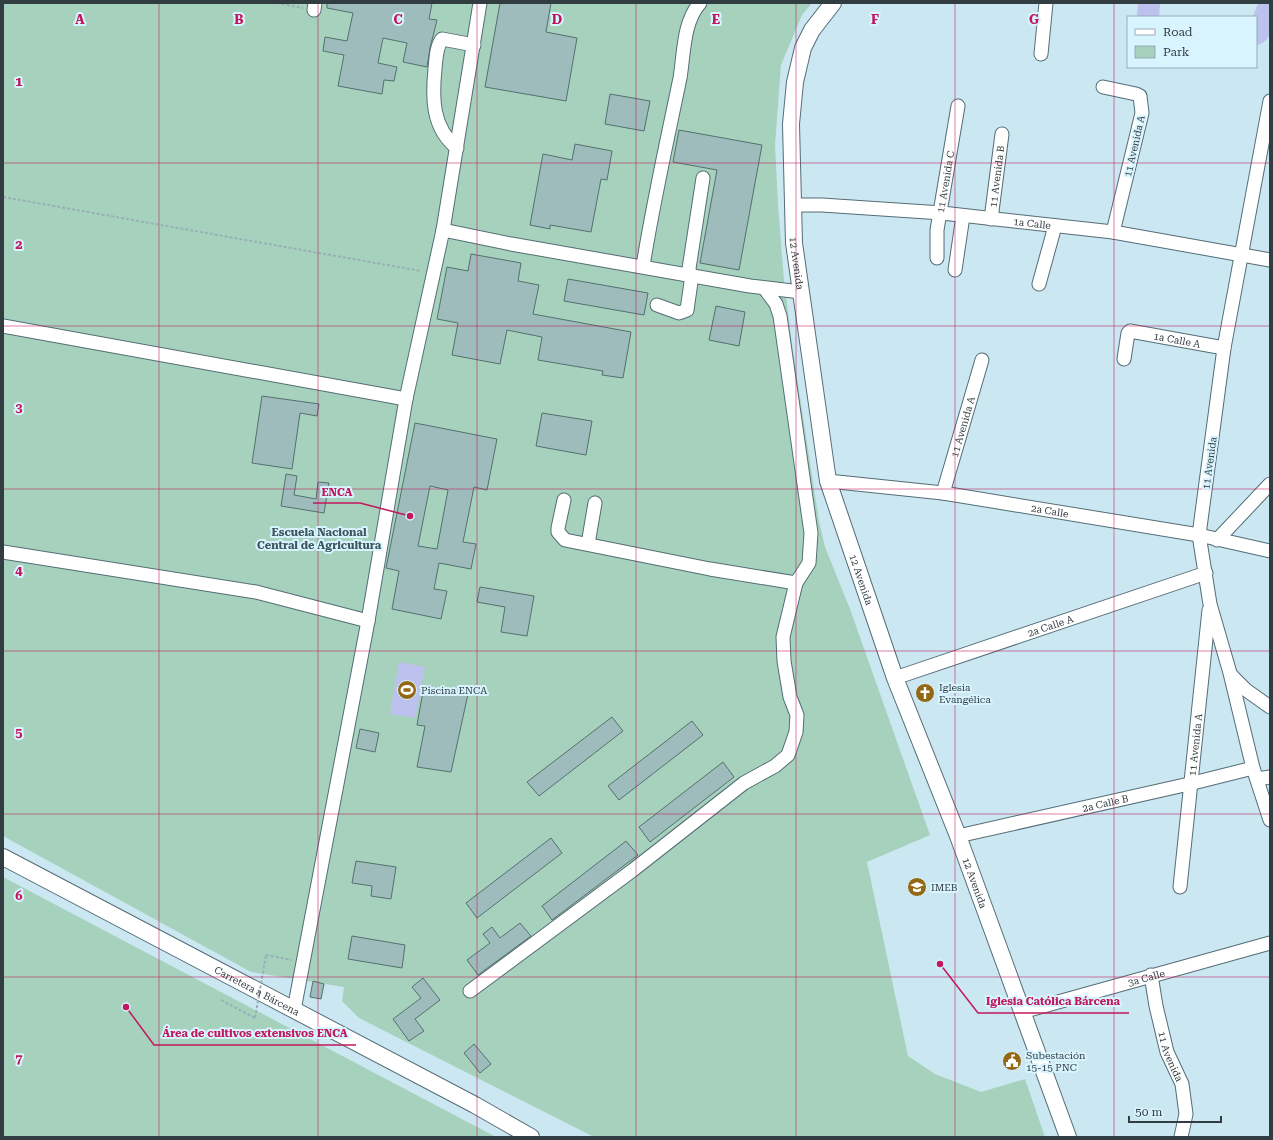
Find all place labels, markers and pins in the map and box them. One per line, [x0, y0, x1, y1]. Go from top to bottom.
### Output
callout: ENCA [313, 480, 360, 503]
sports icon: Piscina ENCA [396, 679, 418, 701]
church icon: Iglesia Evangélica [914, 682, 936, 704]
place label: Iglesia Evangélica [939, 682, 991, 705]
place label: Piscina ENCA [421, 685, 487, 696]
school or university icon: IMEB [906, 876, 928, 898]
place label: IMEB [931, 882, 958, 893]
callout: Iglesia Católica Bárcena [978, 990, 1129, 1013]
callout: Área de cultivos extensivos ENCA [154, 1022, 356, 1045]
public building icon: Subestación 15-15 PNC [1001, 1050, 1023, 1072]
place label: Subestación 15-15 PNC [1026, 1050, 1086, 1073]

